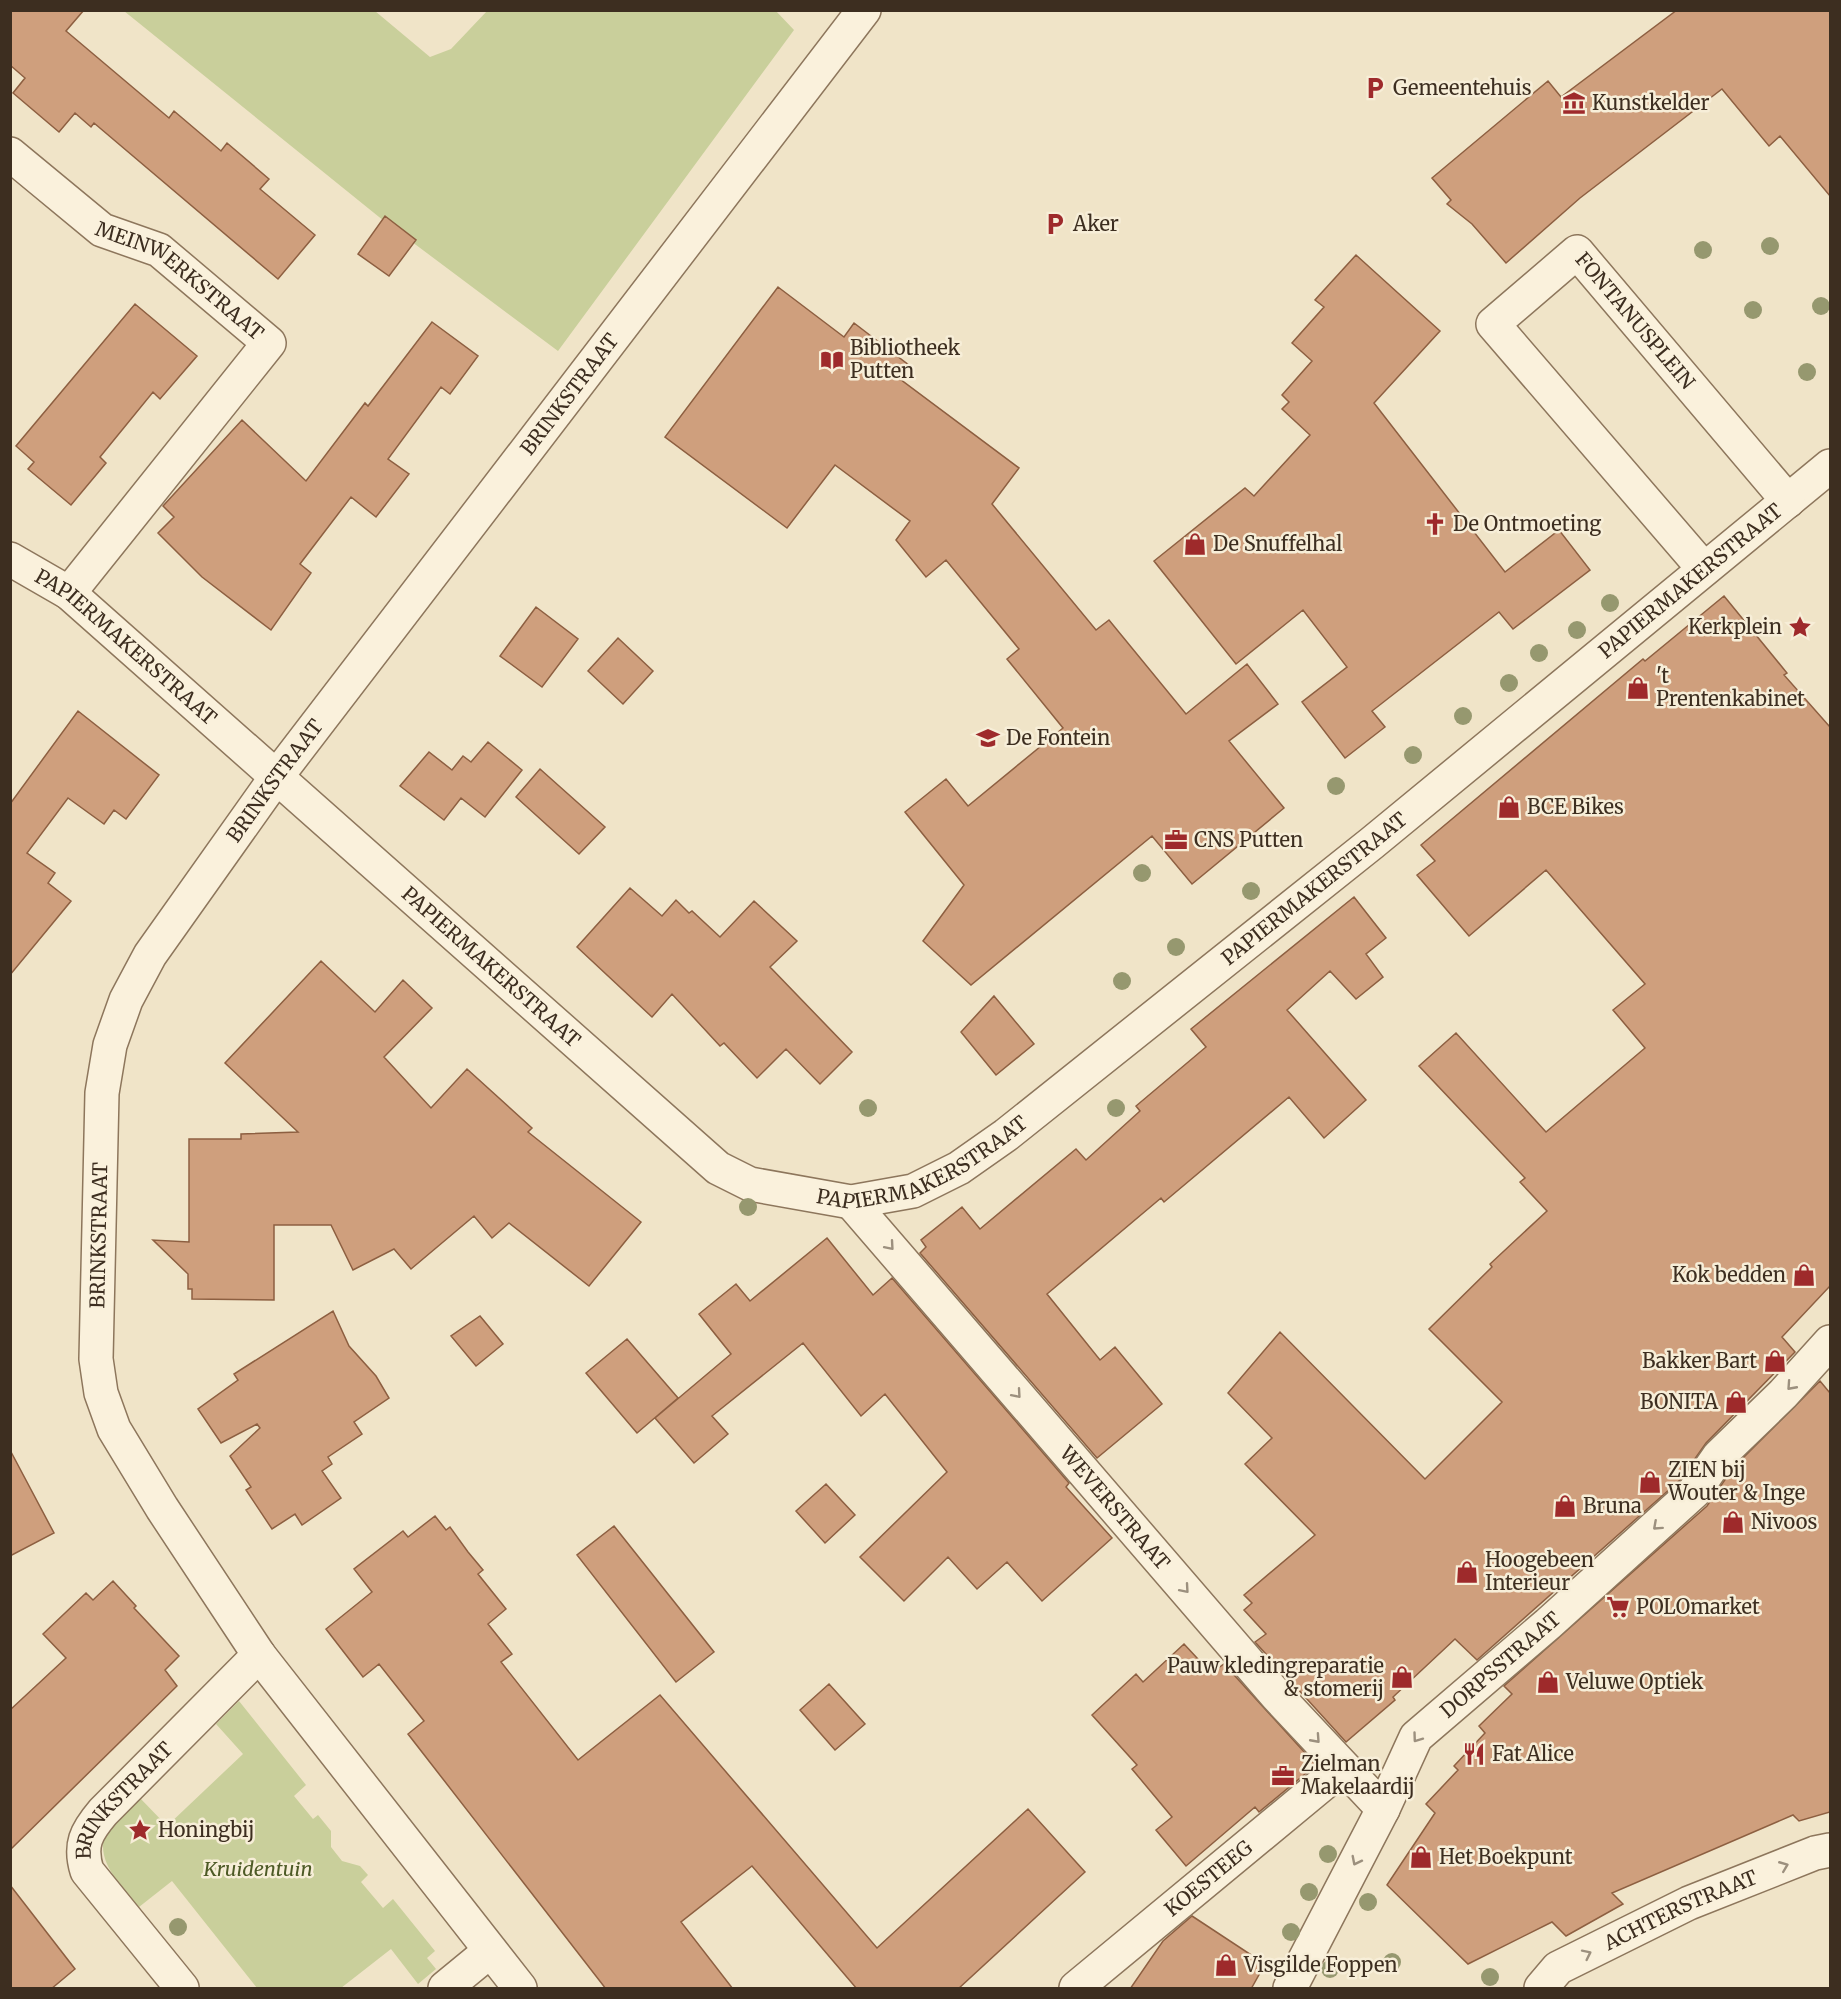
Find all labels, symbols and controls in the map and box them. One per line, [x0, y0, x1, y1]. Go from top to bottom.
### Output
parking icon: Gemeentehuis [1362, 75, 1388, 101]
place label: Gemeentehuis [1393, 75, 1532, 100]
museum icon: Kunstkelder [1561, 90, 1587, 116]
place label: Kunstkelder [1592, 90, 1709, 115]
parking icon: Aker [1042, 211, 1068, 237]
place label: Aker [1072, 211, 1119, 236]
street label: MEINWERKSTRAAT [92, 216, 269, 345]
street label: FONTANUSPLEIN [1571, 247, 1701, 394]
street label: BRINKSTRAAT [515, 328, 624, 460]
place label: Bibliotheek Putten [850, 335, 961, 383]
library icon: Bibliotheek Putten [819, 347, 845, 373]
street label: PAPIERMAKERSTRAAT [1593, 498, 1787, 663]
church icon: De Ontmoeting [1422, 511, 1448, 537]
place label: De Ontmoeting [1453, 511, 1601, 536]
shop icon: De Snuffelhal [1182, 531, 1208, 557]
place label: De Snuffelhal [1213, 531, 1342, 556]
street label: PAPIERMAKERSTRAAT [31, 563, 222, 730]
place label: Kerkplein [1688, 614, 1782, 639]
place icon: Kerkplein [1787, 614, 1813, 640]
place label: 't Prentenkabinet [1656, 663, 1805, 711]
shop icon: 't Prentenkabinet [1625, 675, 1651, 701]
street label: BRINKSTRAAT [221, 714, 328, 847]
school or university icon: De Fontein [975, 725, 1001, 751]
place label: De Fontein [1006, 725, 1110, 750]
shop icon: BCE Bikes [1496, 794, 1522, 820]
place label: BCE Bikes [1527, 794, 1624, 819]
street label: PAPIERMAKERSTRAAT [1216, 806, 1412, 970]
office icon: CNS Putten [1163, 827, 1189, 853]
place label: CNS Putten [1194, 827, 1303, 852]
street label: PAPIERMAKERSTRAAT [397, 881, 586, 1052]
street label: PAPIERMAKERSTRAAT [815, 1110, 1032, 1214]
street label: BRINKSTRAAT [84, 1162, 112, 1309]
one-way arrow [882, 1239, 893, 1250]
place label: Kok bedden [1672, 1262, 1786, 1287]
shop icon: Kok bedden [1791, 1262, 1817, 1288]
place label: Bakker Bart [1642, 1348, 1757, 1373]
shop icon: Bakker Bart [1762, 1348, 1788, 1374]
one-way arrow [1787, 1379, 1798, 1389]
one-way arrow [1010, 1387, 1021, 1398]
place label: BONITA [1640, 1389, 1719, 1414]
shop icon: BONITA [1723, 1389, 1749, 1415]
street label: WEVERSTRAAT [1054, 1440, 1175, 1575]
place label: ZIEN bij Wouter & Inge [1667, 1457, 1805, 1505]
shop icon: ZIEN bij Wouter & Inge [1637, 1469, 1663, 1495]
shop icon: Bruna [1552, 1493, 1578, 1519]
place label: Bruna [1583, 1493, 1642, 1518]
shop icon: Nivoos [1720, 1509, 1746, 1535]
place label: Nivoos [1751, 1509, 1817, 1534]
one-way arrow [1653, 1519, 1663, 1530]
place label: Hoogebeen Interieur [1485, 1547, 1594, 1595]
shop icon: Hoogebeen Interieur [1454, 1559, 1480, 1585]
one-way arrow [1178, 1582, 1189, 1593]
supermarket icon: POLOmarket [1605, 1594, 1631, 1620]
place label: POLOmarket [1636, 1594, 1760, 1619]
street label: DORPSSTRAAT [1435, 1606, 1565, 1723]
place label: Pauw kledingreparatie & stomerij [1167, 1653, 1384, 1701]
shop icon: Pauw kledingreparatie & stomerij [1389, 1664, 1415, 1690]
shop icon: Veluwe Optiek [1535, 1669, 1561, 1695]
place label: Veluwe Optiek [1565, 1669, 1704, 1694]
one-way arrow [1413, 1732, 1424, 1743]
one-way arrow [1309, 1733, 1320, 1743]
street label: BRINKSTRAAT [71, 1736, 178, 1860]
restaurant icon: Fat Alice [1461, 1741, 1487, 1767]
place label: Fat Alice [1492, 1741, 1574, 1766]
place label: Zielman Makelaardij [1301, 1751, 1415, 1799]
office icon: Zielman Makelaardij [1270, 1763, 1296, 1789]
place icon: Honingbij [127, 1817, 153, 1843]
place label: Honingbij [158, 1817, 254, 1842]
street label: KOESTEEG [1159, 1834, 1258, 1921]
shop icon: Het Boekpunt [1408, 1844, 1434, 1870]
place label: Het Boekpunt [1439, 1844, 1573, 1869]
one-way arrow [1352, 1854, 1364, 1865]
park label: Kruidentuin [202, 1856, 313, 1881]
one-way arrow [1777, 1861, 1788, 1873]
street label: ACHTERSTRAAT [1599, 1864, 1761, 1956]
one-way arrow [1580, 1950, 1591, 1961]
shop icon: Visgilde Foppen [1213, 1952, 1239, 1978]
place label: Visgilde Foppen [1243, 1952, 1398, 1977]

